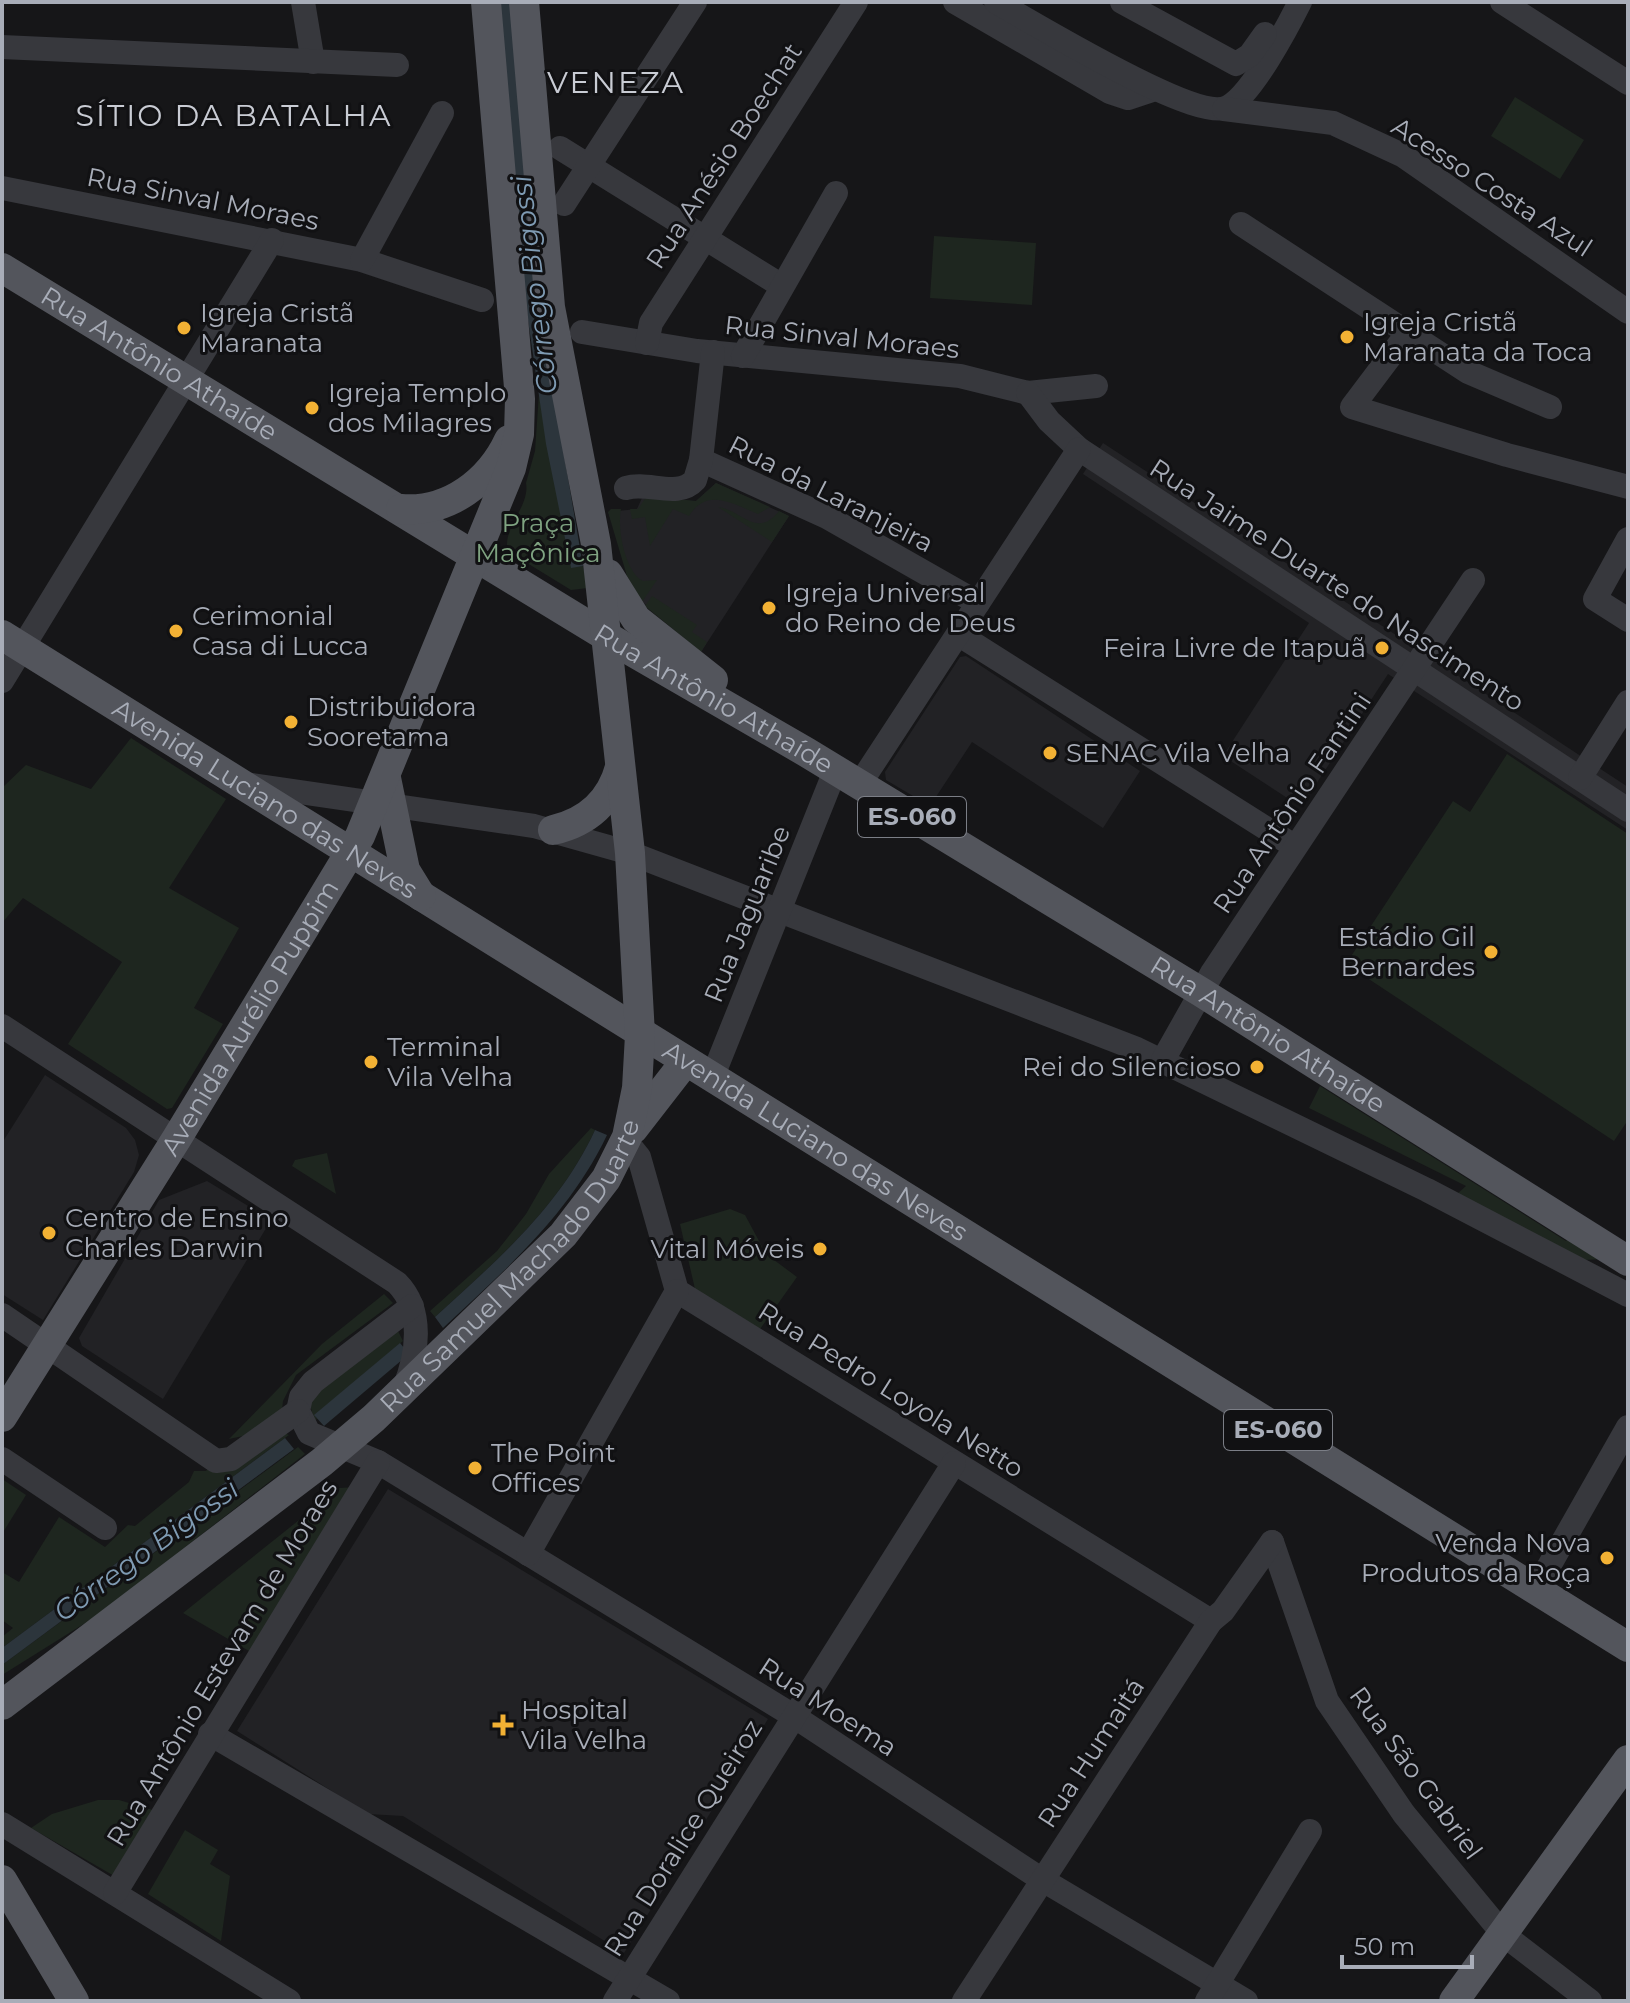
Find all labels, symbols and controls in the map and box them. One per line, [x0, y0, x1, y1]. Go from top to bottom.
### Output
street label: Rua Anésio Boechat [639, 37, 809, 275]
district label: VENEZA [547, 64, 685, 101]
district label: SÍTIO DA BATALHA [76, 97, 392, 134]
street label: Acesso Costa Azul [1386, 110, 1598, 264]
street label: Rua Sinval Moraes [84, 161, 322, 237]
water label: Córrego Bigossi [504, 173, 564, 396]
street label: Rua Antônio Athaíde [35, 280, 283, 448]
place label: Igreja Cristã Maranata [200, 297, 354, 359]
place label: Igreja Cristã Maranata da Toca [1363, 306, 1593, 368]
street label: Rua Sinval Moraes [723, 309, 961, 365]
marker: Igreja Cristã Maranata [175, 319, 193, 337]
marker: Igreja Cristã Maranata da Toca [1338, 328, 1356, 346]
place label: Igreja Templo dos Milagres [328, 377, 506, 439]
marker: Igreja Templo dos Milagres [303, 399, 321, 417]
street label: Rua da Laranjeira [723, 429, 939, 559]
street label: Rua Jaime Duarte do Nascimento [1144, 452, 1530, 718]
park label: Praça Maçônica [475, 507, 601, 569]
place label: Igreja Universal do Reino de Deus [785, 577, 1015, 639]
marker: Igreja Universal do Reino de Deus [760, 599, 778, 617]
place label: Cerimonial Casa di Lucca [192, 600, 369, 662]
street label: Rua Antônio Athaíde [588, 617, 839, 781]
marker: Cerimonial Casa di Lucca [167, 622, 185, 640]
place label: Feira Livre de Itapuã [1103, 632, 1366, 664]
marker: Feira Livre de Itapuã [1373, 639, 1391, 657]
street label: Rua Antônio Fantini [1206, 686, 1378, 920]
place label: Distribuidora Sooretama [307, 691, 477, 753]
street label: Avenida Luciano das Neves [107, 692, 424, 906]
marker: Distribuidora Sooretama [282, 713, 300, 731]
place label: SENAC Vila Velha [1066, 737, 1290, 769]
marker: SENAC Vila Velha [1041, 744, 1059, 762]
road number: ES-060 [858, 797, 966, 837]
street label: Rua Jaguaribe [697, 821, 797, 1007]
street label: Avenida Aurélio Puppim [154, 874, 346, 1161]
place label: Estádio Gil Bernardes [1338, 921, 1475, 983]
marker: Estádio Gil Bernardes [1482, 943, 1500, 961]
street label: Rua Antônio Athaíde [1145, 949, 1391, 1120]
place label: Terminal Vila Velha [387, 1031, 513, 1093]
street label: Avenida Luciano das Neves [657, 1034, 974, 1248]
place label: Rei do Silencioso [1022, 1051, 1241, 1083]
marker: Terminal Vila Velha [362, 1053, 380, 1071]
marker: Rei do Silencioso [1248, 1058, 1266, 1076]
street label: Rua Samuel Machado Duarte [373, 1117, 646, 1420]
place label: Centro de Ensino Charles Darwin [65, 1202, 289, 1264]
marker: Centro de Ensino Charles Darwin [40, 1224, 58, 1242]
place label: Vital Móveis [651, 1233, 804, 1265]
marker: Vital Móveis [811, 1240, 829, 1258]
street label: Rua Pedro Loyola Netto [752, 1295, 1030, 1485]
road number: ES-060 [1224, 1410, 1332, 1450]
place label: The Point Offices [491, 1437, 616, 1499]
marker: The Point Offices [466, 1459, 484, 1477]
water label: Córrego Bigossi [47, 1471, 245, 1628]
street label: Rua Antônio Estevam de Moraes [100, 1474, 344, 1852]
place label: Venda Nova Produtos da Roça [1361, 1527, 1591, 1589]
marker: Venda Nova Produtos da Roça [1598, 1549, 1616, 1567]
street label: Rua Moema [753, 1651, 903, 1763]
street label: Rua Humaitá [1031, 1672, 1151, 1834]
street label: Rua São Gabriel [1343, 1680, 1489, 1866]
place label: Hospital Vila Velha [521, 1694, 647, 1756]
marker: Hospital Vila Velha [492, 1714, 514, 1736]
street label: Rua Doralice Queiroz [597, 1714, 769, 1962]
scale bar [1342, 1919, 1472, 1969]
text: 50 m [1354, 1932, 1415, 1961]

